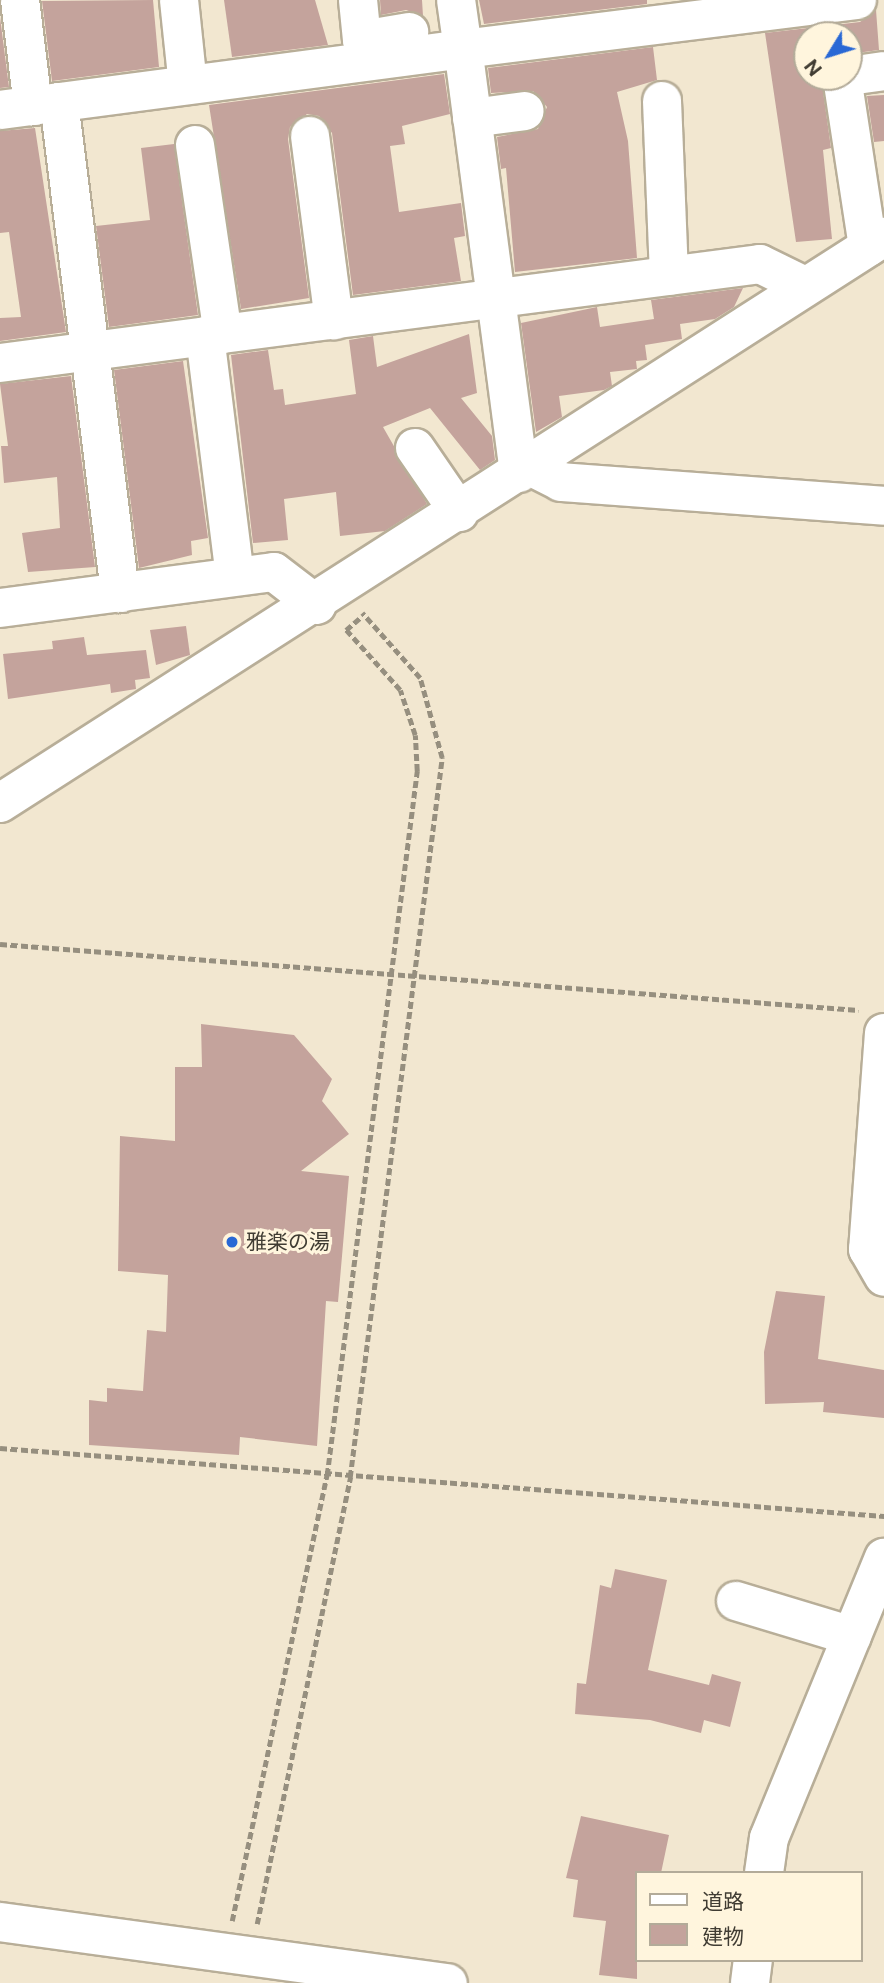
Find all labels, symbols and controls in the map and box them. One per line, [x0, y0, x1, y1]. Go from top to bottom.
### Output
north arrow [793, 21, 863, 91]
text: N [800, 55, 826, 80]
place label: 雅楽の湯 [246, 1229, 330, 1255]
marker: 雅楽の湯 [224, 1234, 240, 1250]
legend [636, 1871, 863, 1962]
text: 道路 [702, 1889, 744, 1914]
text: 建物 [702, 1924, 744, 1949]

